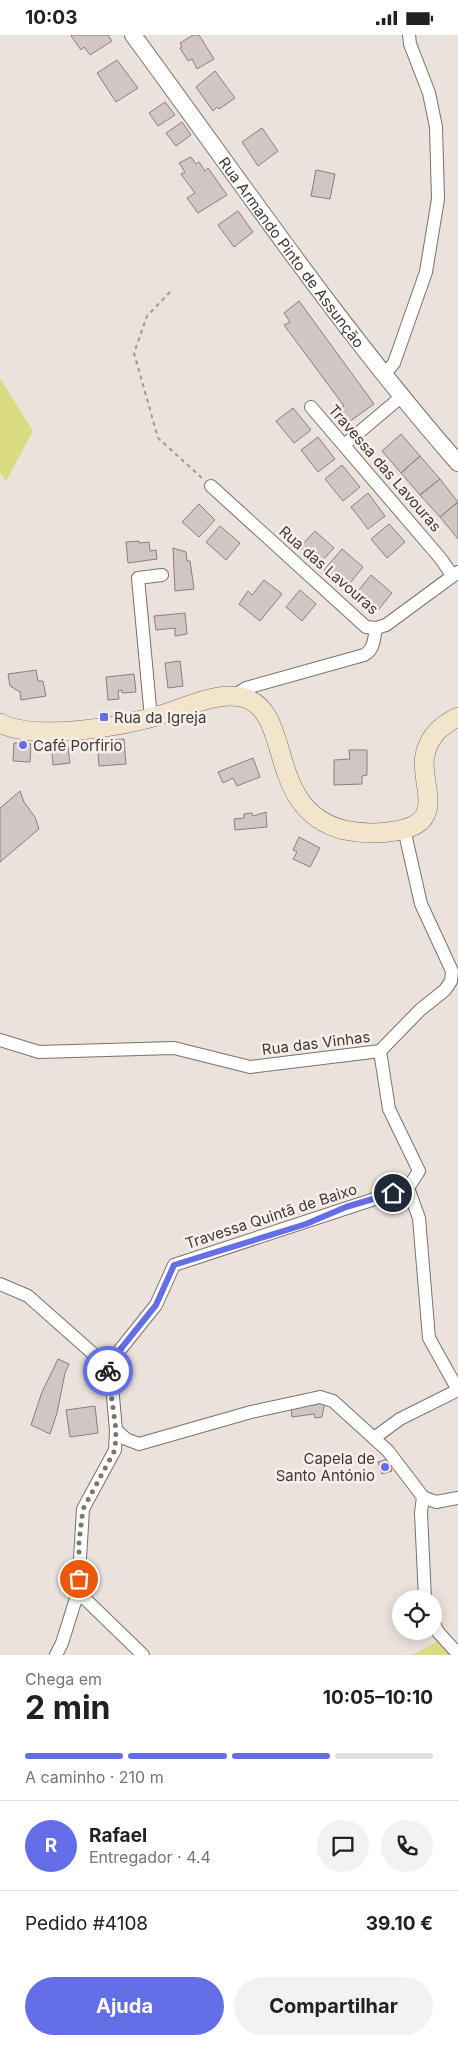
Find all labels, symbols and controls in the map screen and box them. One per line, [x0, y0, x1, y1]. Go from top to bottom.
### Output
text: 10:03 [25, 6, 77, 29]
street label: Rua Armando Pinto de Assunção [215, 153, 369, 351]
street label: Travessa das Lavouras [325, 400, 446, 536]
street label: Rua das Lavouras [275, 522, 383, 618]
place label: Rua da Igreja [114, 708, 206, 727]
marker: Rua da Igreja [98, 711, 110, 723]
place label: Café Porfirio [33, 736, 123, 755]
marker: Café Porfirio [17, 739, 29, 751]
street label: Rua das Vinhas [261, 1027, 371, 1059]
pin [372, 1172, 414, 1214]
street label: Travessa Quintã de Baixo [183, 1179, 359, 1253]
icon: home [379, 1179, 407, 1207]
courier [83, 1346, 133, 1396]
icon: bike [94, 1357, 122, 1385]
place label: Capela de Santo António [276, 1449, 375, 1485]
marker: Capela de Santo António [379, 1461, 391, 1473]
pin [58, 1558, 100, 1600]
icon: bag [65, 1565, 93, 1593]
map controls [392, 1590, 442, 1640]
button: locate [392, 1590, 442, 1640]
text: Chega em [25, 1669, 102, 1689]
text: 10:05–10:10 [323, 1686, 433, 1709]
text: 2 min [25, 1688, 111, 1727]
text: A caminho · 210 m [25, 1767, 164, 1787]
button: chat [317, 1820, 369, 1872]
button: phone [381, 1820, 433, 1872]
text: Rafael [89, 1824, 147, 1847]
text: R [45, 1834, 57, 1857]
text: Entregador · 4.4 [89, 1847, 211, 1867]
text: Pedido #4108 [25, 1912, 148, 1935]
text: 39.10 € [366, 1912, 433, 1935]
button: Ajuda [25, 1977, 224, 2035]
button: Compartilhar [234, 1977, 433, 2035]

